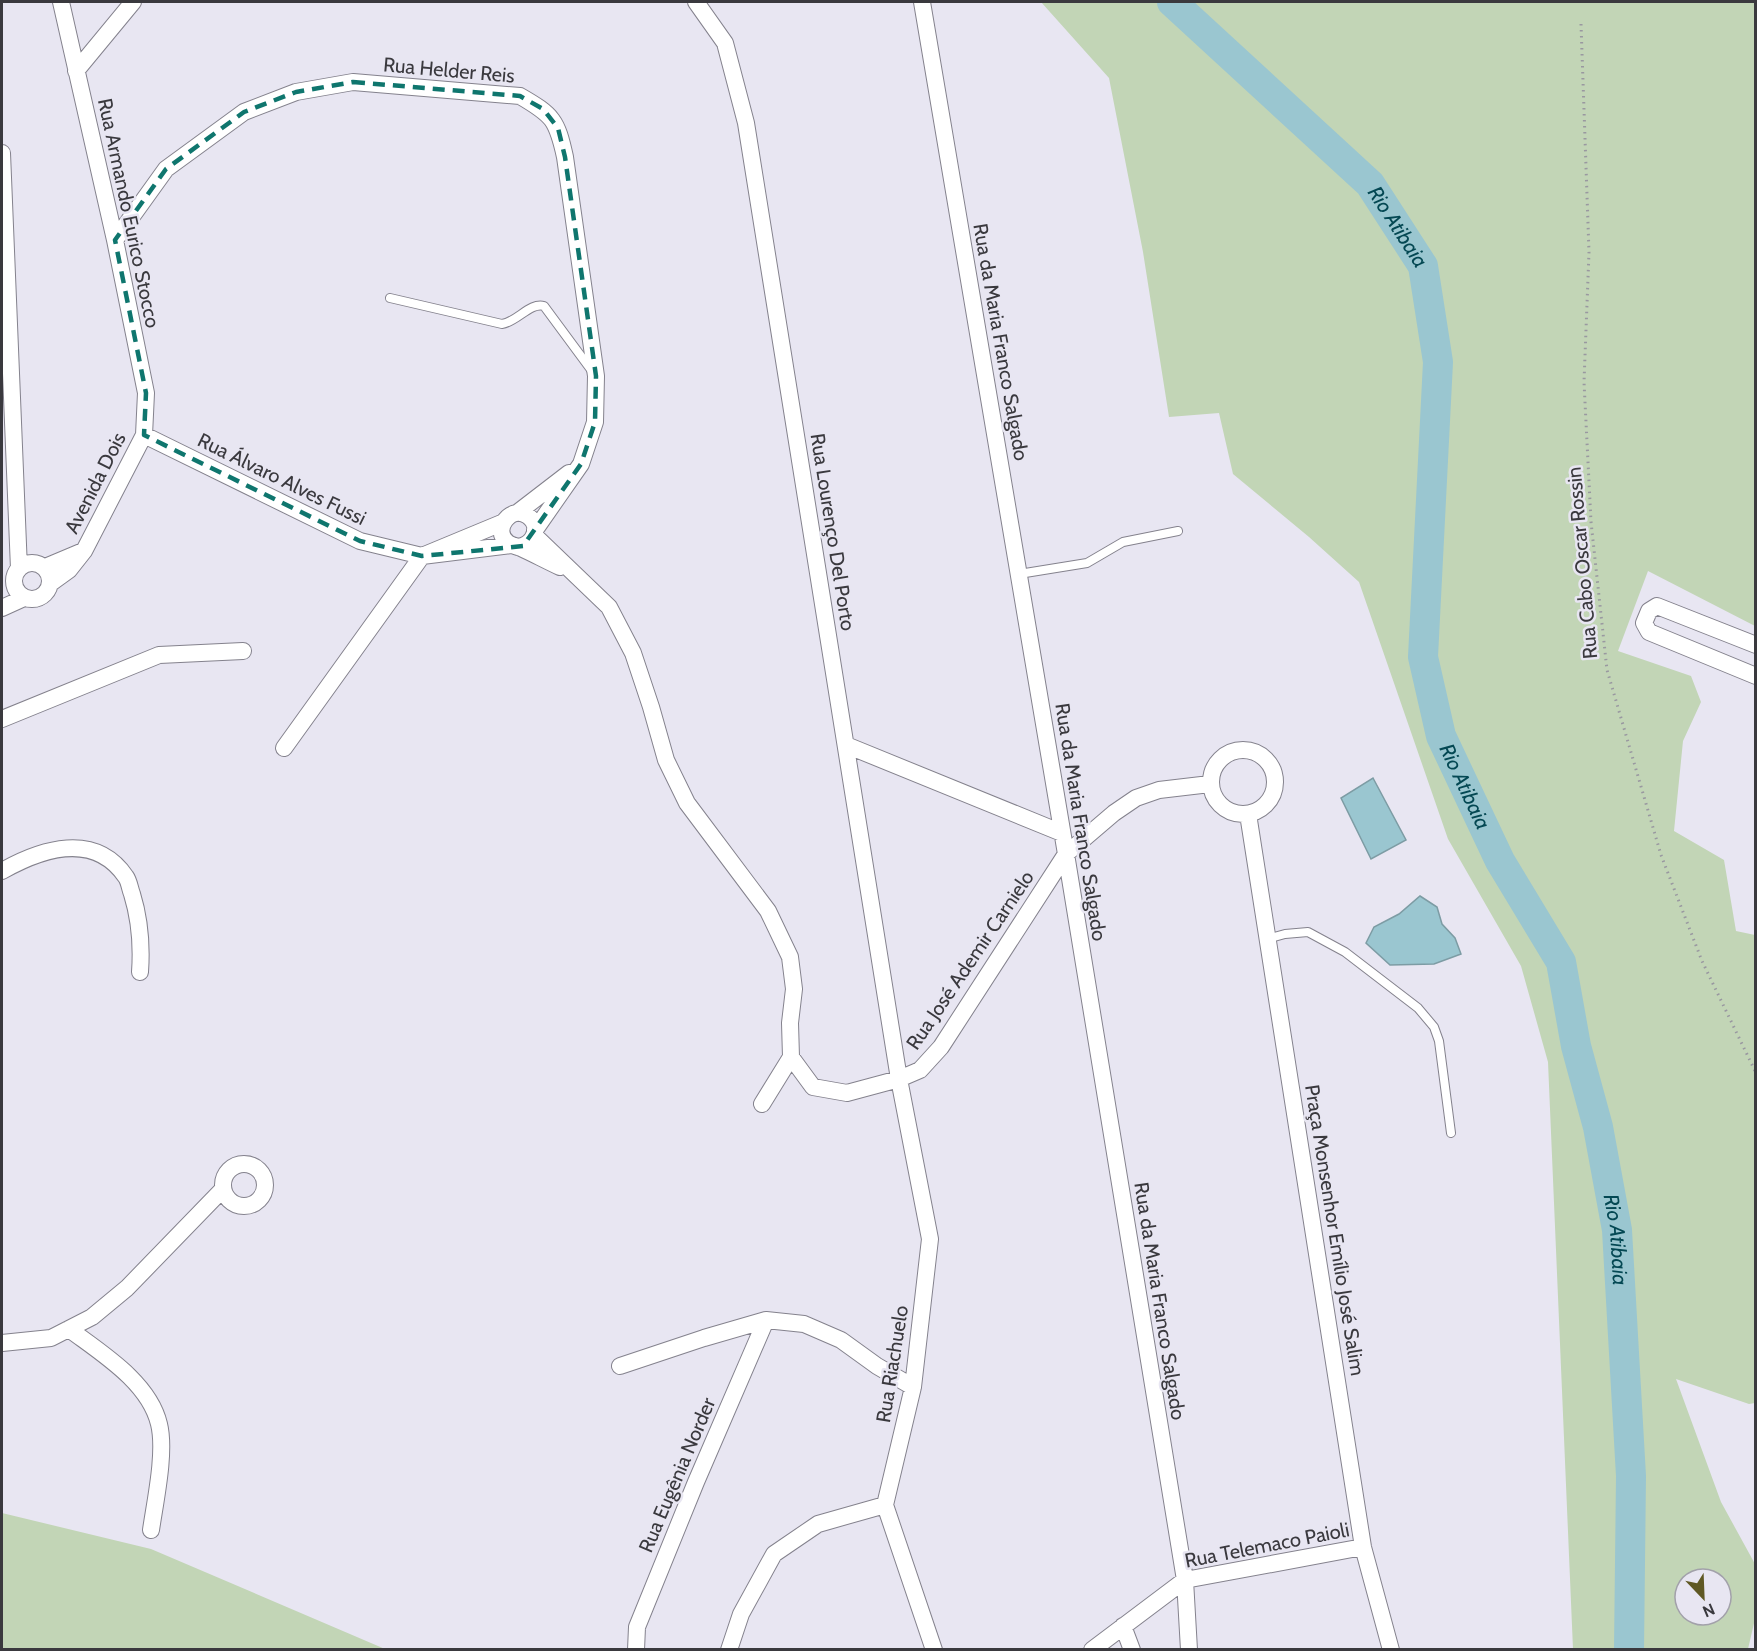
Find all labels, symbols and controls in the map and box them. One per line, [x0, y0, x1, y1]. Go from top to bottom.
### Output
street label: Rua Helder Reis [382, 52, 516, 88]
street label: Rua Armando Eurico Stocco [93, 96, 165, 330]
water label: Rio Atibaia [1363, 181, 1434, 272]
street label: Rua da Maria Franco Salgado [968, 221, 1034, 463]
street label: Rua Álvaro Alves Fussi [194, 428, 370, 530]
street label: Avenida Dois [59, 429, 131, 537]
street label: Rua Lourenço Del Porto [806, 432, 860, 632]
street label: Rua Cabo Oscar Rossin [1562, 466, 1602, 660]
street label: Rua da Maria Franco Salgado [1050, 701, 1112, 943]
water label: Rio Atibaia [1434, 739, 1496, 833]
street label: Rua José Ademir Carnielo [901, 866, 1039, 1054]
street label: Praça Monsenhor Emílio José Salim [1300, 1083, 1370, 1377]
street label: Rua da Maria Franco Salgado [1129, 1180, 1191, 1422]
water label: Rio Atibaia [1599, 1192, 1633, 1286]
street label: Rua Riachuelo [871, 1304, 913, 1424]
street label: Rua Eugênia Norder [634, 1393, 721, 1556]
street label: Rua Telemaco Paioli [1183, 1517, 1351, 1573]
north arrow [1673, 1567, 1733, 1627]
text: N [1700, 1599, 1718, 1621]

